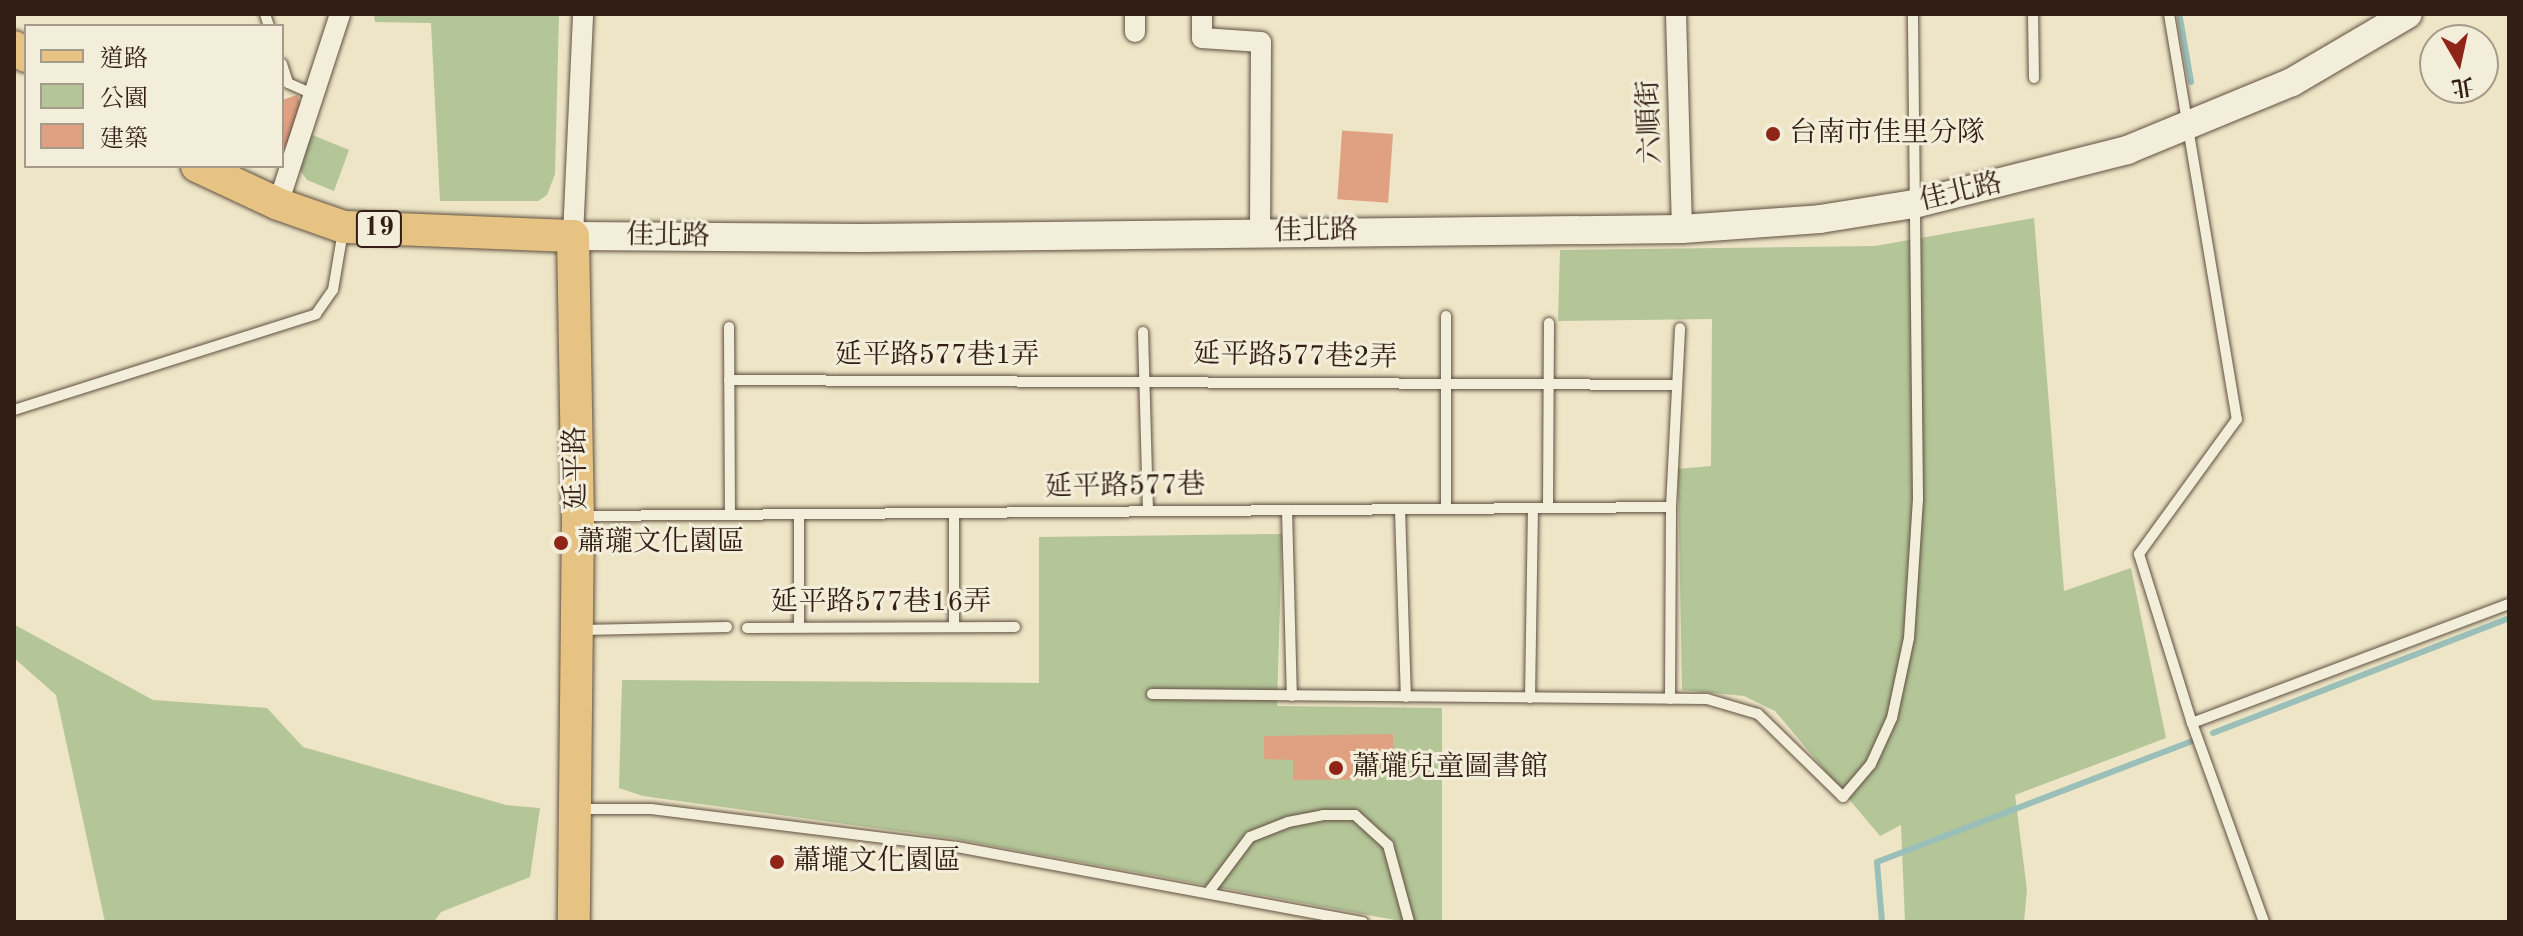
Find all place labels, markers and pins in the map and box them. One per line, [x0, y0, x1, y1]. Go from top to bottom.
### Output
place label: 台南市佳里分隊 [1789, 117, 1985, 151]
marker: 台南市佳里分隊 [1764, 125, 1782, 143]
place label: 蕭瓏文化園區 [577, 526, 745, 560]
marker: 蕭瓏文化園區 [552, 534, 570, 552]
place label: 蕭壠兒童圖書館 [1352, 751, 1548, 785]
marker: 蕭壠兒童圖書館 [1327, 759, 1345, 777]
place label: 蕭壠文化園區 [793, 845, 961, 879]
marker: 蕭壠文化園區 [768, 853, 786, 871]

